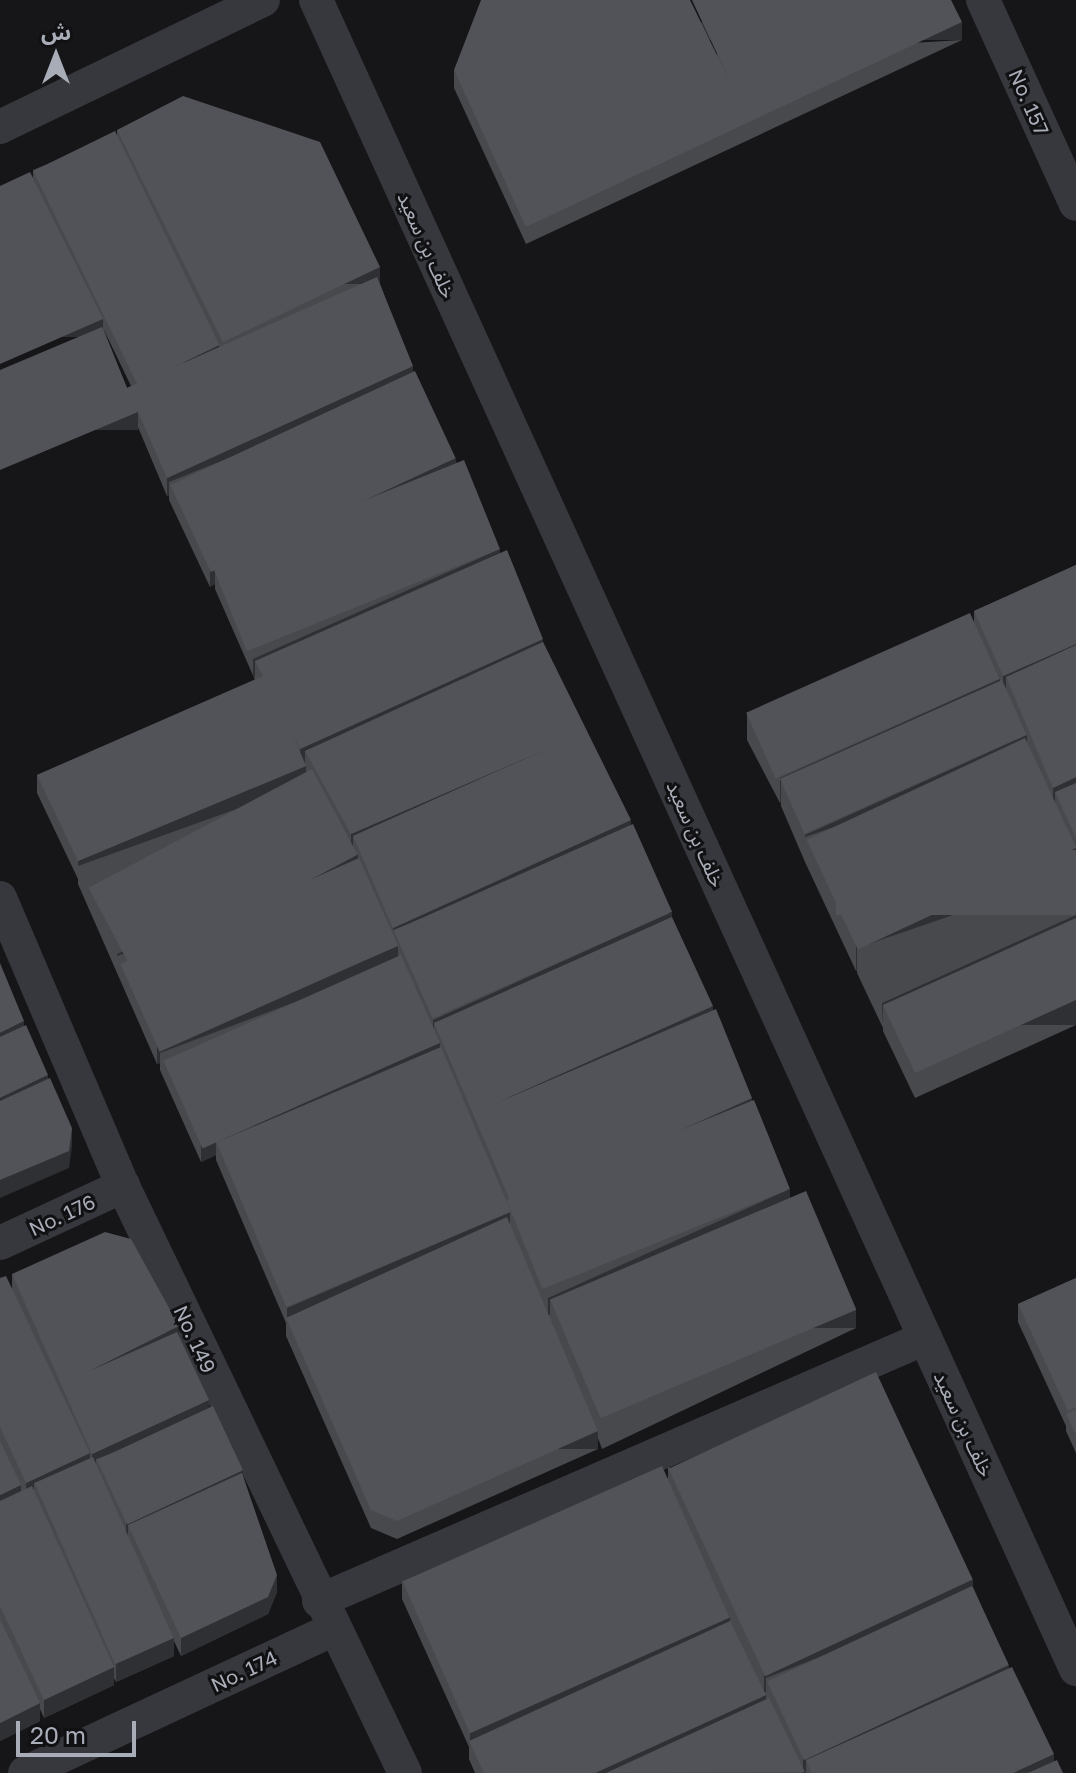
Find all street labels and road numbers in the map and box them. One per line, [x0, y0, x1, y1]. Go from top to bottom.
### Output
street label: No. 157 [1004, 65, 1054, 139]
street label: خلف بن سعيد [393, 188, 461, 302]
street label: خلف بن سعيد [662, 777, 730, 891]
street label: No. 176 [25, 1189, 99, 1241]
street label: No. 149 [169, 1301, 221, 1377]
street label: خلف بن سعيد [929, 1367, 999, 1481]
street label: No. 174 [207, 1645, 281, 1697]

